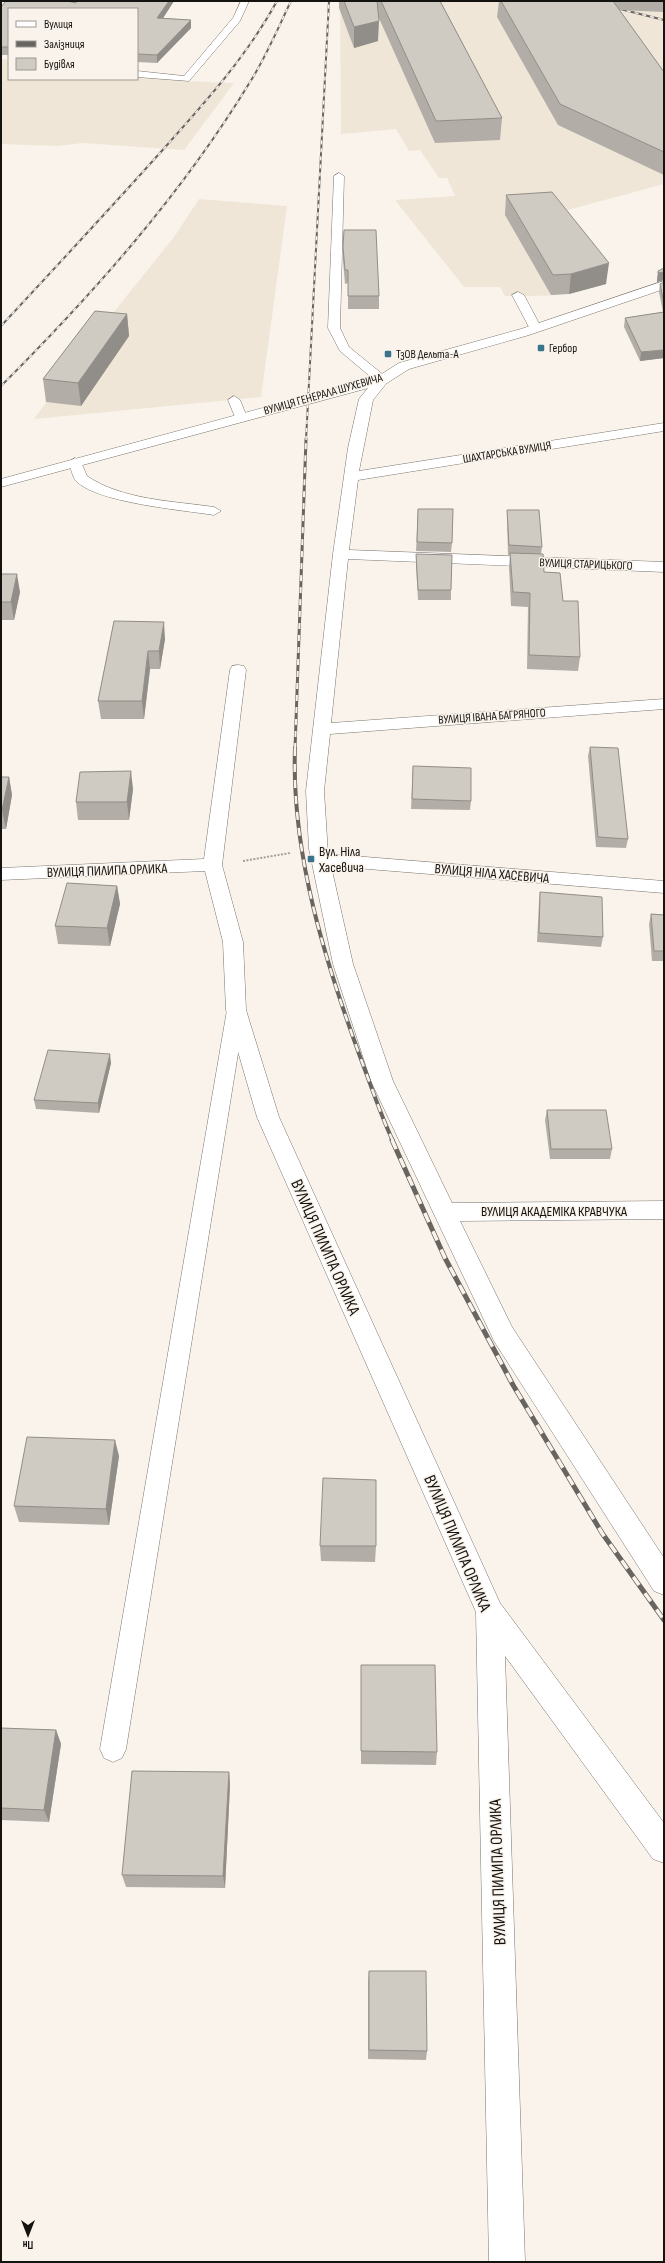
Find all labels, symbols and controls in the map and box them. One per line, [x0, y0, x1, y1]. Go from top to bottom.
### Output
legend [8, 8, 138, 80]
text: Вулиця [44, 17, 73, 32]
text: Залізниця [44, 37, 85, 52]
text: Будівля [44, 57, 75, 72]
place label: Гербор [549, 341, 577, 356]
marker: Гербор [536, 343, 546, 353]
place label: ТзОВ Дельта-А [396, 347, 460, 362]
marker: ТзОВ Дельта-А [383, 349, 393, 359]
street label: ВУЛИЦЯ ГЕНЕРАЛА ШУХЕВИЧА [262, 370, 385, 419]
street label: ШАХТАРСЬКА ВУЛИЦЯ [462, 438, 552, 467]
street label: ВУЛИЦЯ СТАРИЦЬКОГО [539, 555, 633, 574]
street label: ВУЛИЦЯ ІВАНА БАГРЯНОГО [438, 705, 546, 728]
place label: Вул. Ніла Хасевича [318, 843, 364, 876]
marker: Вул. Ніла Хасевича [306, 854, 316, 864]
street label: ВУЛИЦЯ ПИЛИПА ОРЛИКА [46, 860, 169, 881]
street label: ВУЛИЦЯ НІЛА ХАСЕВИЧА [434, 860, 551, 887]
street label: ВУЛИЦЯ ПИЛИПА ОРЛИКА [286, 1176, 364, 1319]
street label: ВУЛИЦЯ АКАДЕМІКА КРАВЧУКА [481, 1203, 628, 1220]
street label: ВУЛИЦЯ ПИЛИПА ОРЛИКА [419, 1472, 495, 1615]
street label: ВУЛИЦЯ ПИЛИПА ОРЛИКА [485, 1798, 511, 1945]
north arrow [8, 2215, 48, 2255]
text: Пн [22, 2238, 33, 2251]

